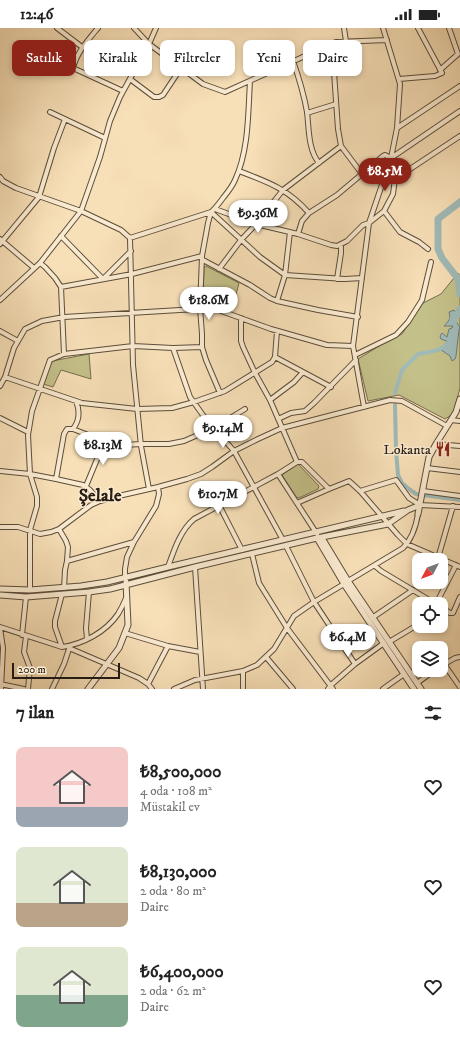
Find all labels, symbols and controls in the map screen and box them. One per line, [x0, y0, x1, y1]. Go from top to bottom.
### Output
text: 12:46 [20, 5, 53, 24]
chip: Satılık [12, 40, 76, 76]
chip: Kiralık [84, 40, 152, 76]
chip: Filtreler [160, 40, 235, 76]
chip: Yeni [243, 40, 295, 76]
chip: Daire [303, 40, 362, 76]
pin: ₺8.5M [357, 158, 413, 192]
text: ₺8.5M [367, 163, 403, 179]
pin: ₺9.36M [225, 200, 291, 234]
text: ₺9.36M [238, 205, 278, 221]
pin: ₺18.6M [176, 287, 242, 321]
text: ₺18.6M [189, 292, 229, 308]
pin: ₺9.14M [190, 415, 256, 449]
text: ₺9.14M [202, 420, 244, 436]
pin: ₺8.13M [70, 432, 136, 466]
text: ₺8.13M [84, 437, 122, 453]
restaurant icon: Lokanta [434, 440, 452, 458]
place label: Lokanta [384, 441, 431, 459]
pin: ₺10.7M [185, 481, 251, 515]
district label: Şelale [79, 485, 122, 507]
text: ₺10.7M [198, 486, 238, 502]
north arrow [412, 553, 448, 589]
map controls [412, 553, 448, 677]
button: locate [412, 597, 448, 633]
pin: ₺6.4M [320, 624, 376, 658]
text: ₺6.4M [330, 629, 366, 645]
button: layers [412, 641, 448, 677]
scale bar [12, 661, 120, 680]
text: 200 m [18, 663, 46, 677]
text: 7 ilan [16, 702, 54, 724]
icon: filters [422, 702, 444, 724]
text: ₺8,500,000 [140, 761, 221, 783]
icon: home [48, 763, 96, 811]
icon: heart [422, 776, 444, 798]
text: 4 oda · 108 m² [140, 783, 212, 799]
text: Müstakil ev [140, 799, 200, 815]
text: ₺8,130,000 [140, 861, 217, 883]
icon: home [48, 863, 96, 911]
icon: heart [422, 876, 444, 898]
text: 2 oda · 80 m² [140, 883, 206, 899]
text: Daire [140, 899, 169, 915]
text: ₺6,400,000 [140, 961, 224, 983]
icon: home [48, 963, 96, 1011]
icon: heart [422, 976, 444, 998]
text: 2 oda · 62 m² [140, 983, 206, 999]
text: Daire [140, 999, 169, 1015]

